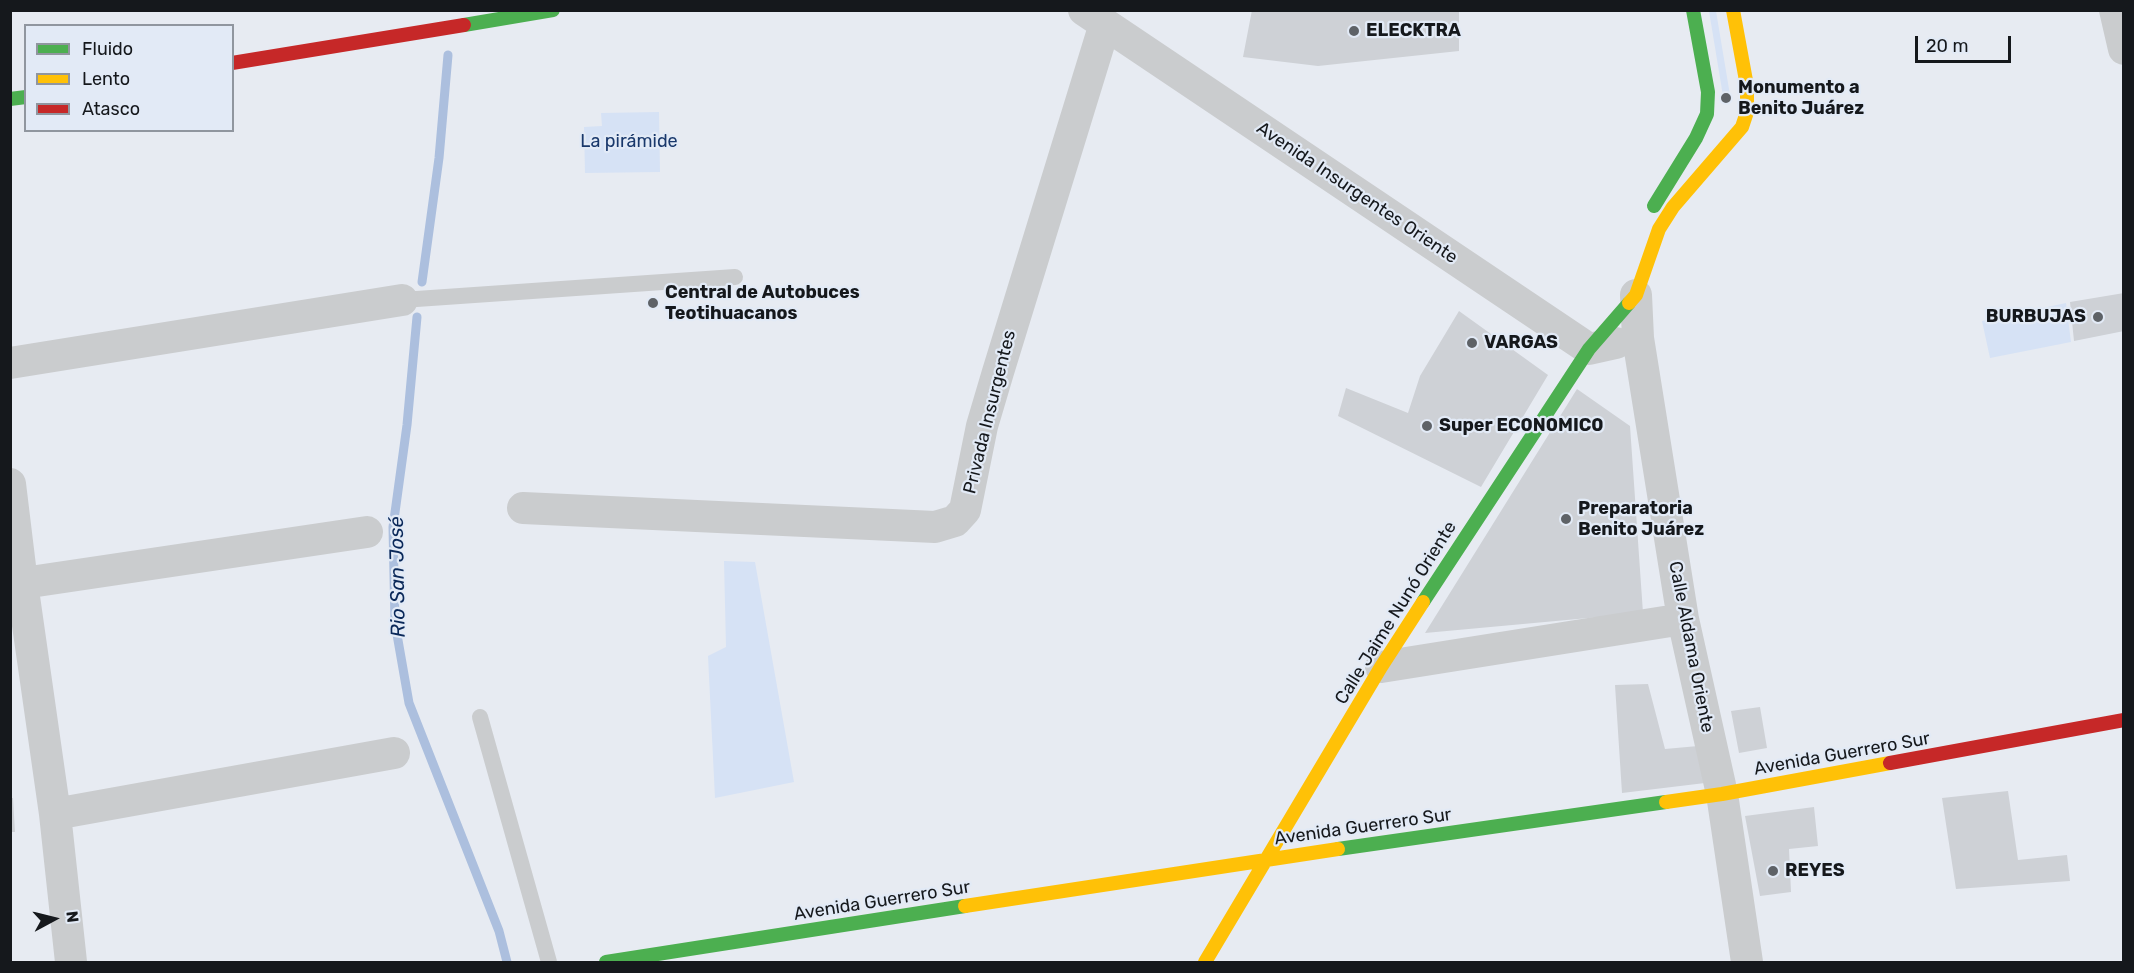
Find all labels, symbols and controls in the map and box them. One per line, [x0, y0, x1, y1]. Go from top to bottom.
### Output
place label: ELECKTRA [1366, 20, 1461, 42]
legend [24, 24, 234, 132]
marker: ELECKTRA [1347, 24, 1361, 38]
scale bar [1918, 24, 2014, 62]
text: 20 m [1926, 35, 1968, 57]
text: Fluido [82, 38, 133, 60]
text: Lento [82, 68, 130, 90]
place label: Monumento a Benito Juárez [1738, 77, 1864, 119]
marker: Monumento a Benito Juárez [1719, 91, 1733, 105]
text: Atasco [82, 98, 140, 120]
street label: Avenida Insurgentes Oriente [1252, 118, 1462, 268]
park label: La pirámide [580, 131, 678, 153]
place label: Central de Autobuces Teotihuacanos [665, 282, 860, 324]
marker: Central de Autobuces Teotihuacanos [646, 296, 660, 310]
place label: BURBUJAS [1986, 306, 2086, 328]
marker: BURBUJAS [2091, 310, 2105, 324]
street label: Privada Insurgentes [959, 328, 1021, 496]
place label: VARGAS [1484, 332, 1558, 354]
marker: VARGAS [1465, 336, 1479, 350]
place label: Super EC0N0MIC0 [1439, 415, 1604, 437]
marker: Super EC0N0MIC0 [1420, 419, 1434, 433]
place label: Preparatoria Benito Juárez [1578, 498, 1704, 540]
marker: Preparatoria Benito Juárez [1559, 512, 1573, 526]
water label: Rio San José [385, 516, 411, 638]
street label: Calle Jaime Nunó Oriente [1331, 518, 1461, 708]
street label: Calle Aldama Oriente [1664, 560, 1718, 734]
street label: Avenida Guerrero Sur [1752, 728, 1932, 780]
street label: Avenida Guerrero Sur [1273, 804, 1453, 850]
place label: REYES [1785, 860, 1845, 882]
marker: REYES [1766, 864, 1780, 878]
street label: Avenida Guerrero Sur [792, 876, 972, 926]
north arrow [24, 889, 84, 949]
text: N [62, 910, 82, 924]

